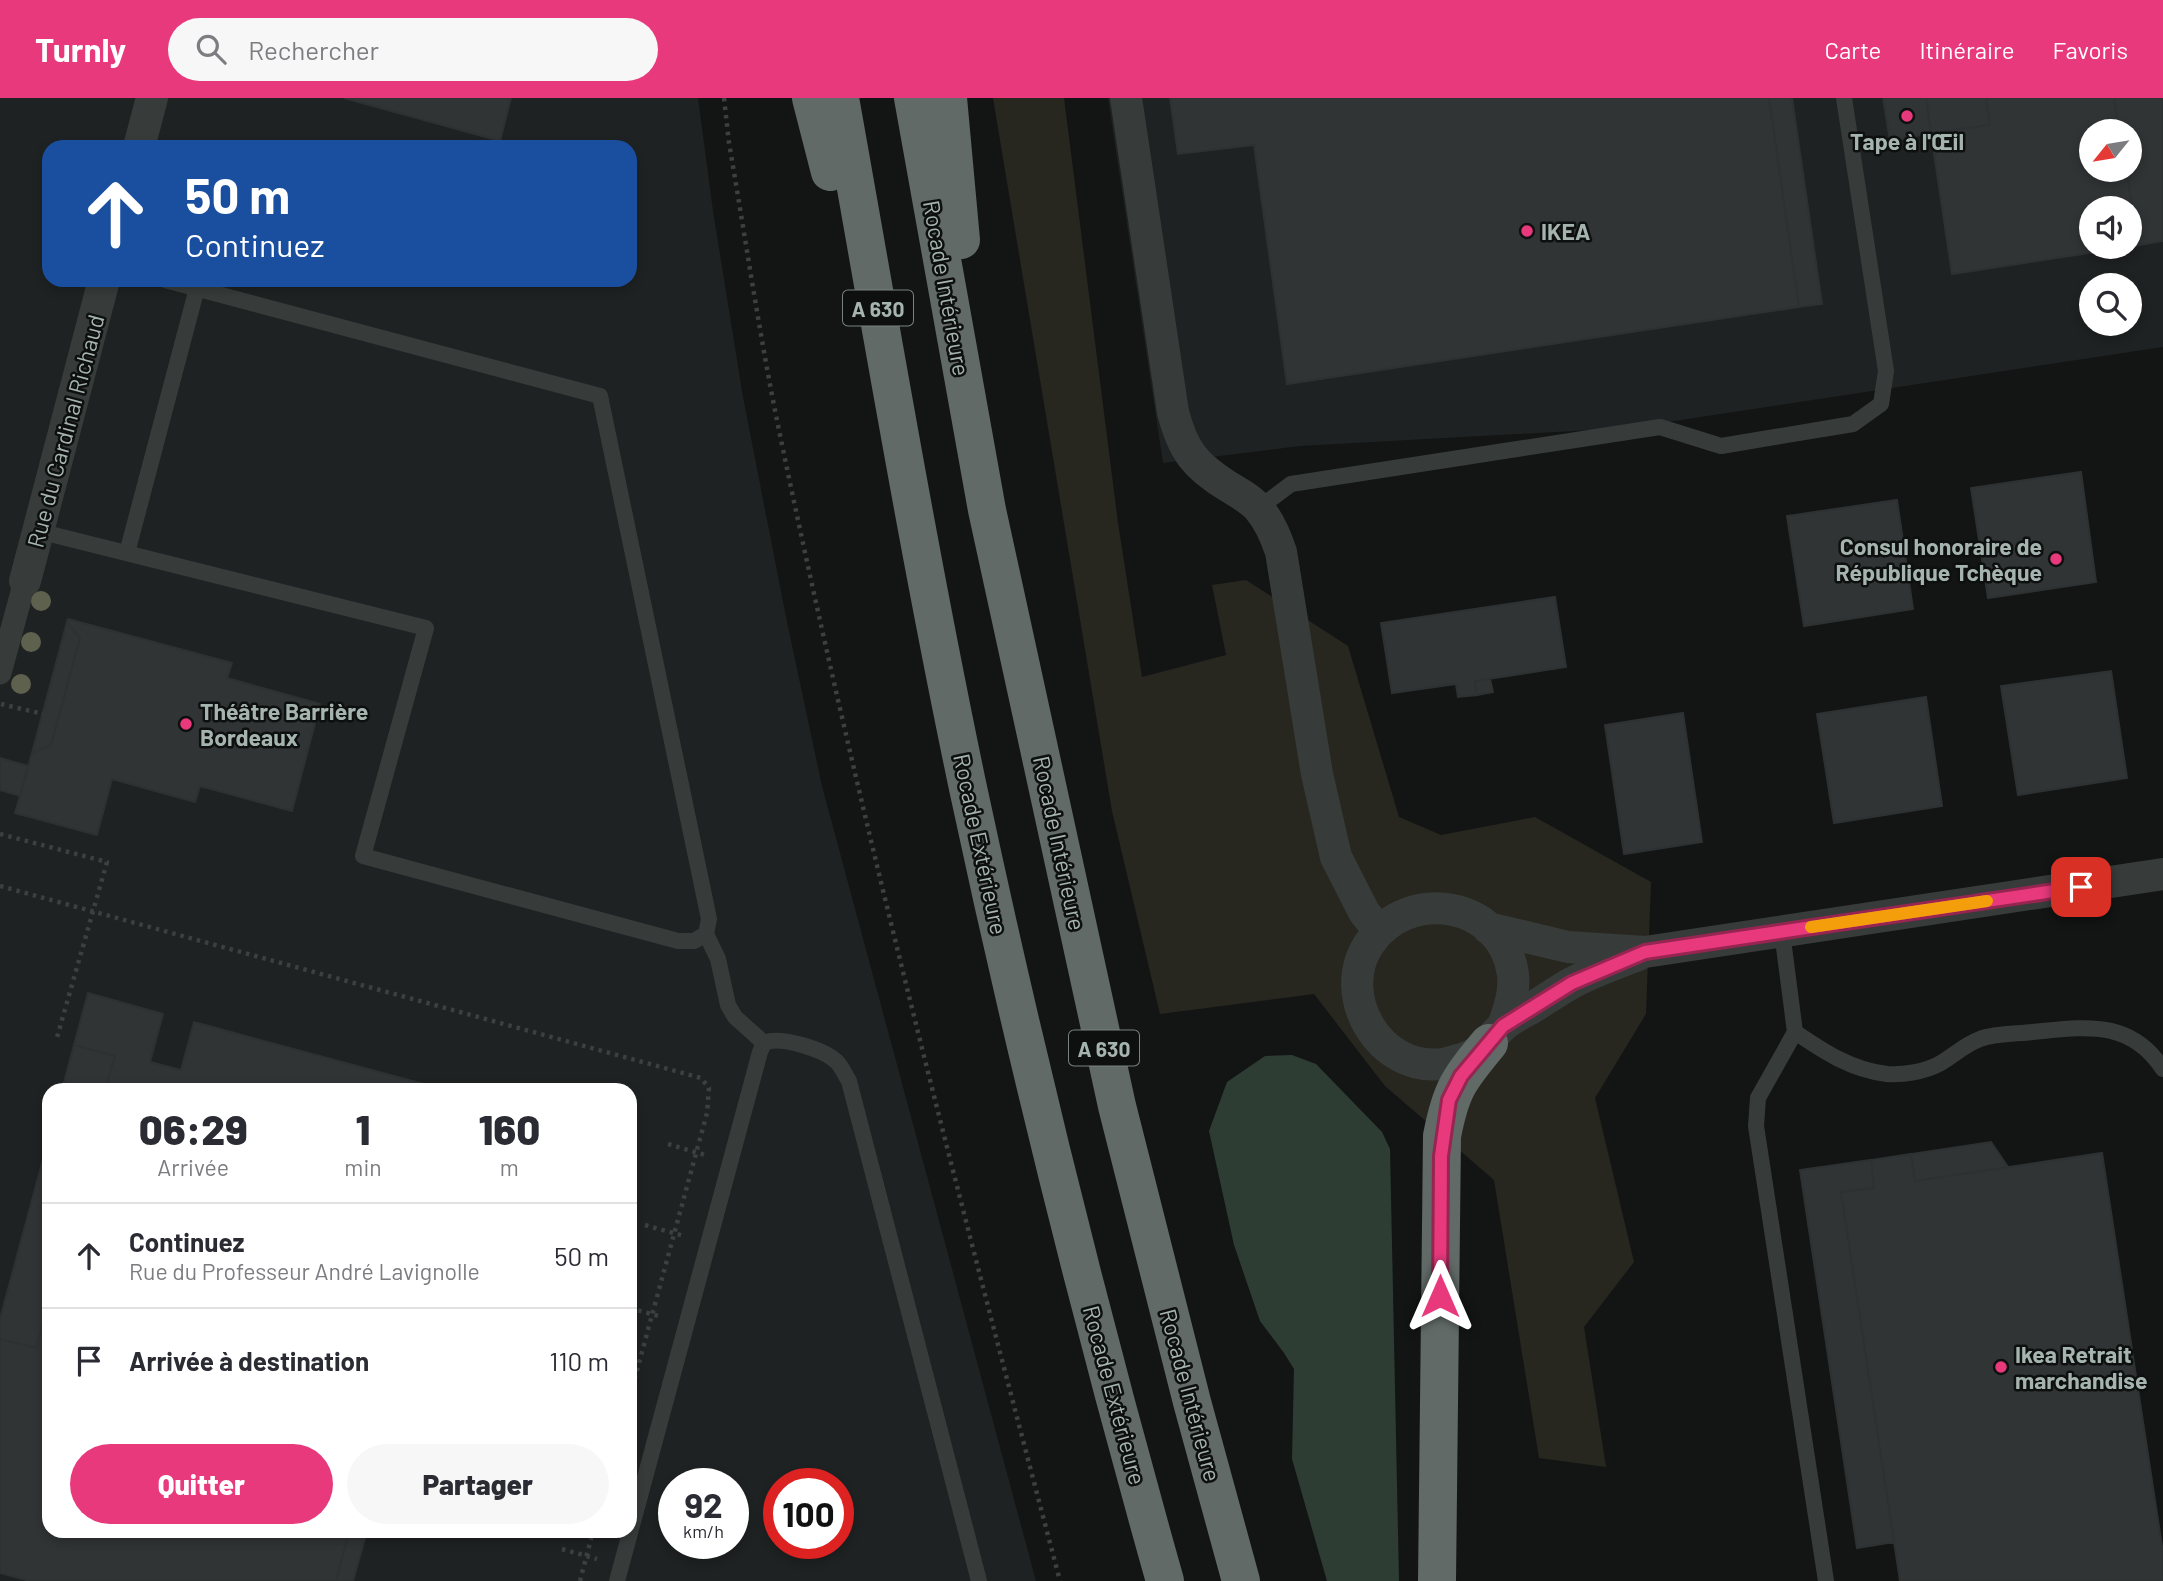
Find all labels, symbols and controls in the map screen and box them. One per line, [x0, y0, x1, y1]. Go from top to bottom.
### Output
search box [168, 18, 658, 81]
text: Turnly [35, 29, 126, 69]
icon: search [192, 30, 230, 68]
text: Rechercher [248, 34, 379, 65]
text: Carte [1825, 35, 1881, 64]
text: Itinéraire [1919, 35, 2015, 64]
text: Favoris [2053, 35, 2128, 64]
marker: Tape à l'Œil [1899, 108, 1915, 124]
north arrow [2079, 119, 2142, 182]
map controls [2079, 119, 2142, 336]
place label: Tape à l'Œil [1850, 127, 1964, 155]
text: 50 m [185, 165, 290, 224]
icon: ahead [70, 168, 161, 259]
button: sound [2079, 196, 2142, 259]
street label: Rocade Intérieure [918, 198, 976, 378]
place label: IKEA [1541, 217, 1590, 245]
marker: IKEA [1519, 223, 1535, 239]
text: Continuez [185, 225, 325, 263]
button: search [2079, 273, 2142, 336]
road number: A 630 [843, 290, 913, 326]
street label: Rue du Cardinal Richaud [20, 311, 110, 551]
place label: Consul honoraire de République Tchèque [1836, 532, 2042, 586]
marker: Consul honoraire de République Tchèque [2048, 551, 2064, 567]
place label: Théâtre Barrière Bordeaux [200, 697, 368, 751]
marker: Théâtre Barrière Bordeaux [178, 716, 194, 732]
street label: Rocade Extérieure [948, 751, 1014, 937]
street label: Rocade Intérieure [1028, 753, 1092, 933]
pin [2051, 857, 2111, 917]
icon: arrive [2062, 868, 2100, 906]
road number: A 630 [1069, 1030, 1139, 1066]
text: 06:29 [139, 1103, 248, 1153]
text: 1 [356, 1103, 370, 1153]
text: 160 [478, 1103, 540, 1153]
text: Arrivée [157, 1153, 229, 1181]
text: min [344, 1153, 382, 1181]
text: m [500, 1153, 519, 1181]
text: Continuez [129, 1226, 245, 1257]
icon: ahead [70, 1237, 108, 1275]
text: 50 m [554, 1240, 609, 1271]
text: Rue du Professeur André Lavignolle [129, 1257, 480, 1285]
position arrow [1403, 1259, 1477, 1333]
street label: Rocade Extérieure [1078, 1302, 1152, 1488]
street label: Rocade Intérieure [1154, 1306, 1228, 1484]
place label: Ikea Retrait marchandise [2015, 1340, 2147, 1394]
icon: arrive [70, 1342, 108, 1380]
text: Arrivée à destination [129, 1345, 369, 1376]
text: 110 m [549, 1345, 609, 1376]
marker: Ikea Retrait marchandise [1993, 1359, 2009, 1375]
button: Quitter [70, 1444, 333, 1524]
button: Partager [347, 1444, 609, 1524]
speed limit sign: 100 [763, 1468, 854, 1559]
text: 92 [684, 1483, 723, 1525]
text: km/h [683, 1520, 724, 1542]

